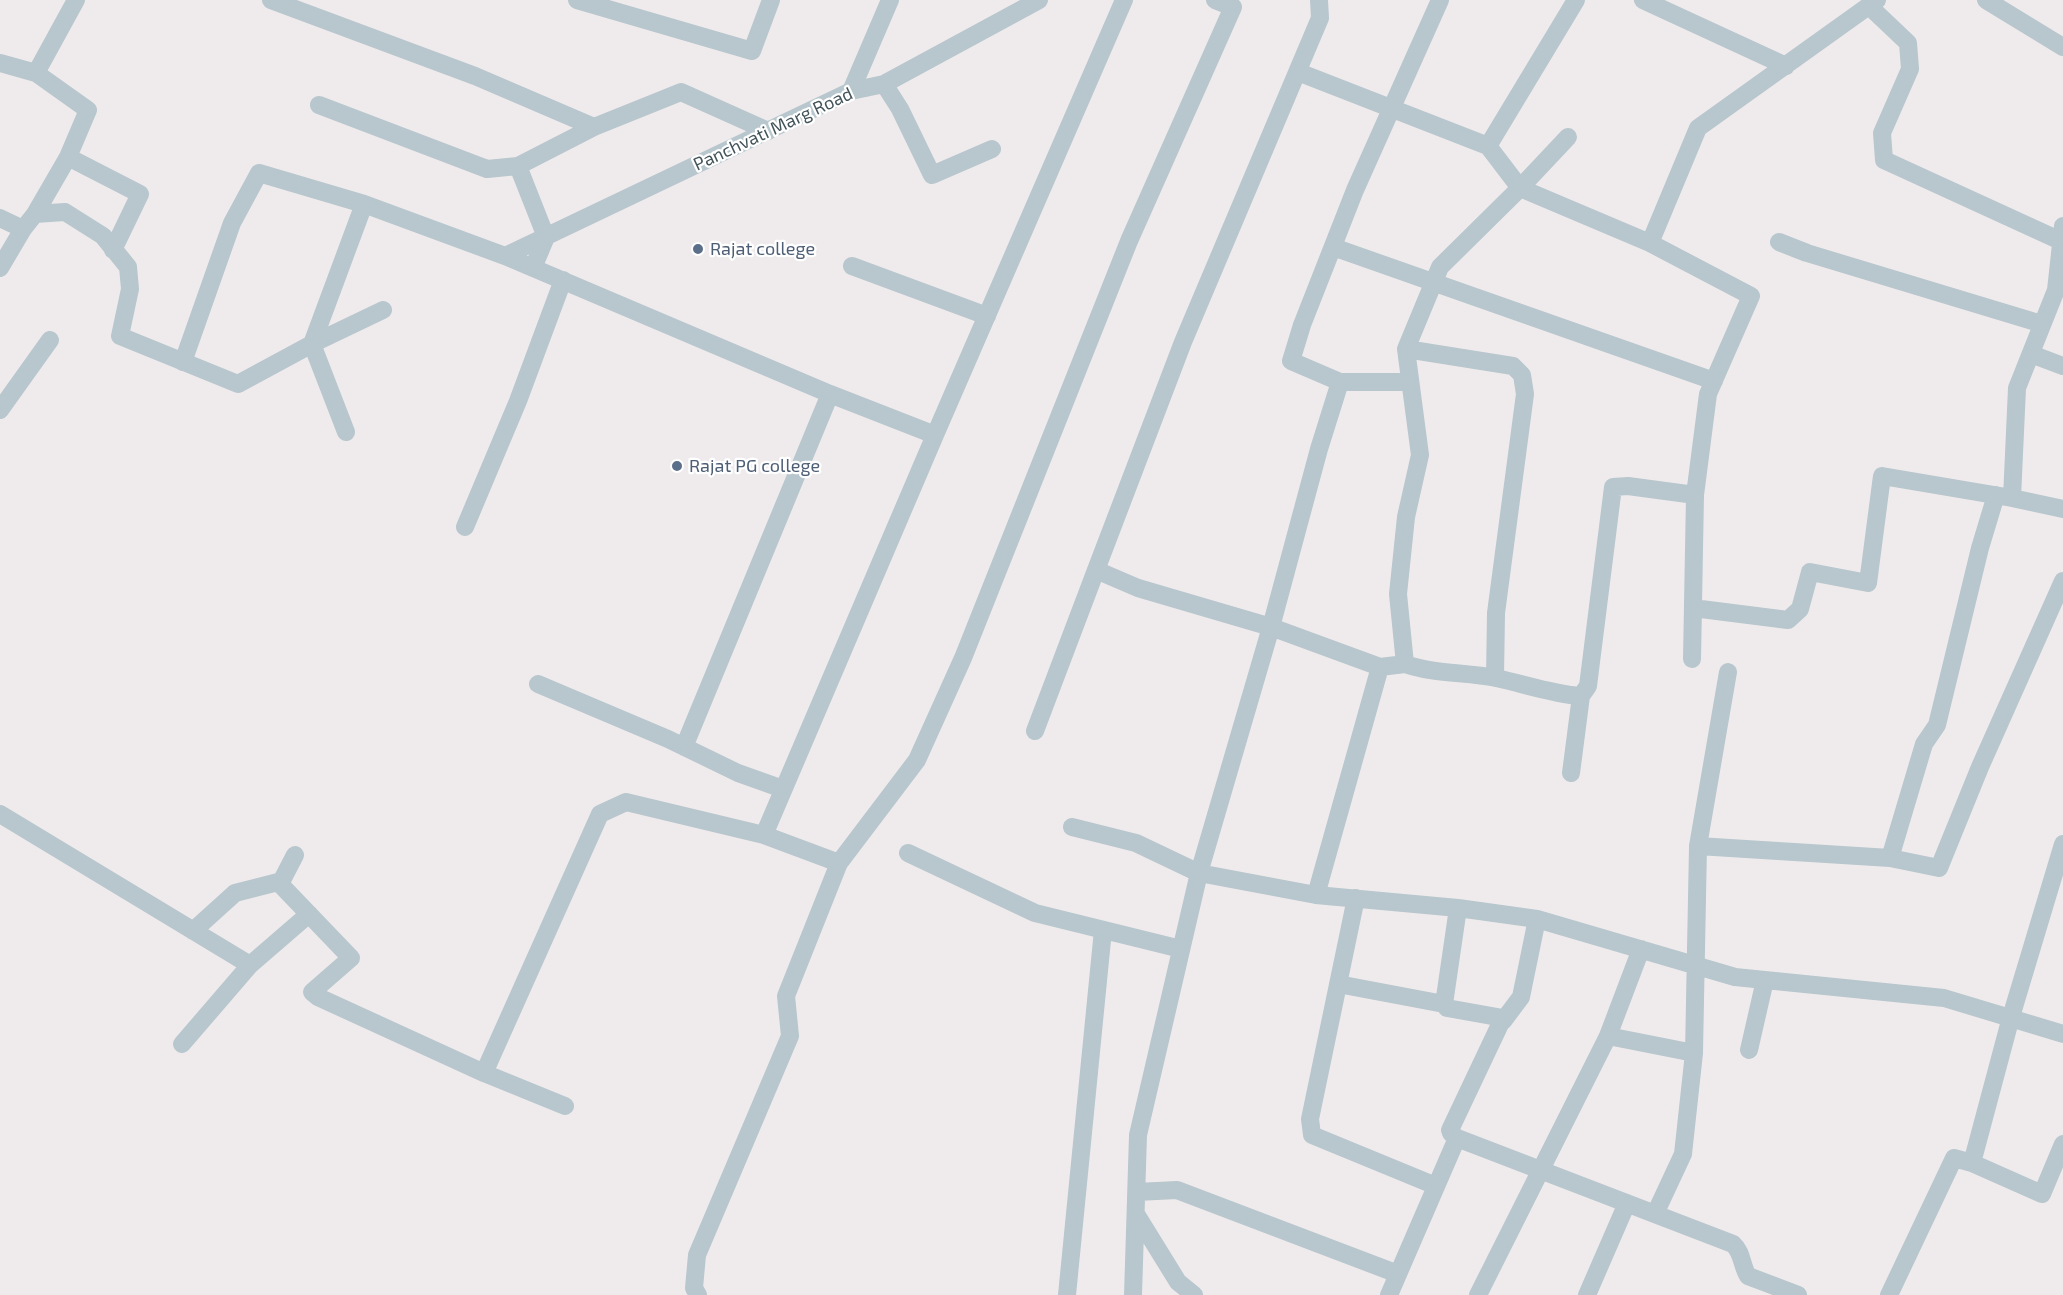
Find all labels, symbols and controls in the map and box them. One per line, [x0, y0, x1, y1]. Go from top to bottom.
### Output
street label: Panchvati Marg Road [690, 83, 856, 175]
place label: Rajat college [710, 238, 815, 260]
marker: Rajat college [691, 242, 705, 256]
place label: Rajat PG college [689, 455, 820, 477]
marker: Rajat PG college [670, 459, 684, 473]

